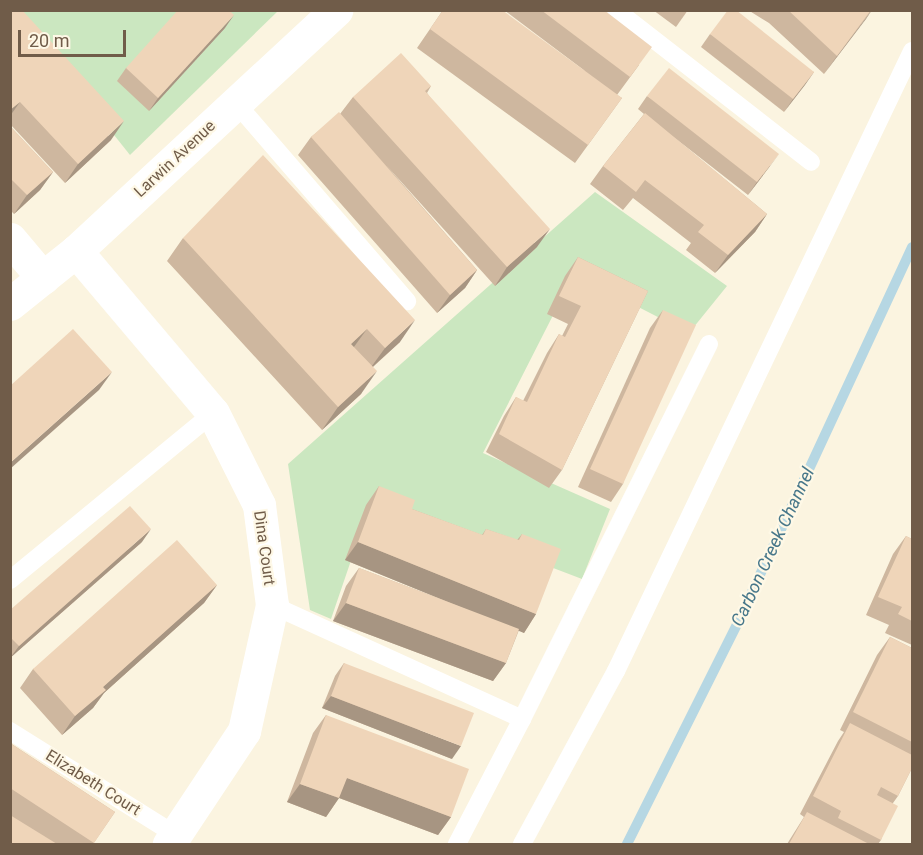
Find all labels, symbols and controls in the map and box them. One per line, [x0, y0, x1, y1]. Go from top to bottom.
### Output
scale bar [21, 18, 129, 56]
text: 20 m [29, 30, 69, 51]
street label: Larwin Avenue [130, 117, 220, 201]
water label: Carbon Creek Channel [727, 464, 819, 630]
street label: Dina Court [249, 509, 279, 587]
street label: Elizabeth Court [42, 746, 144, 820]

